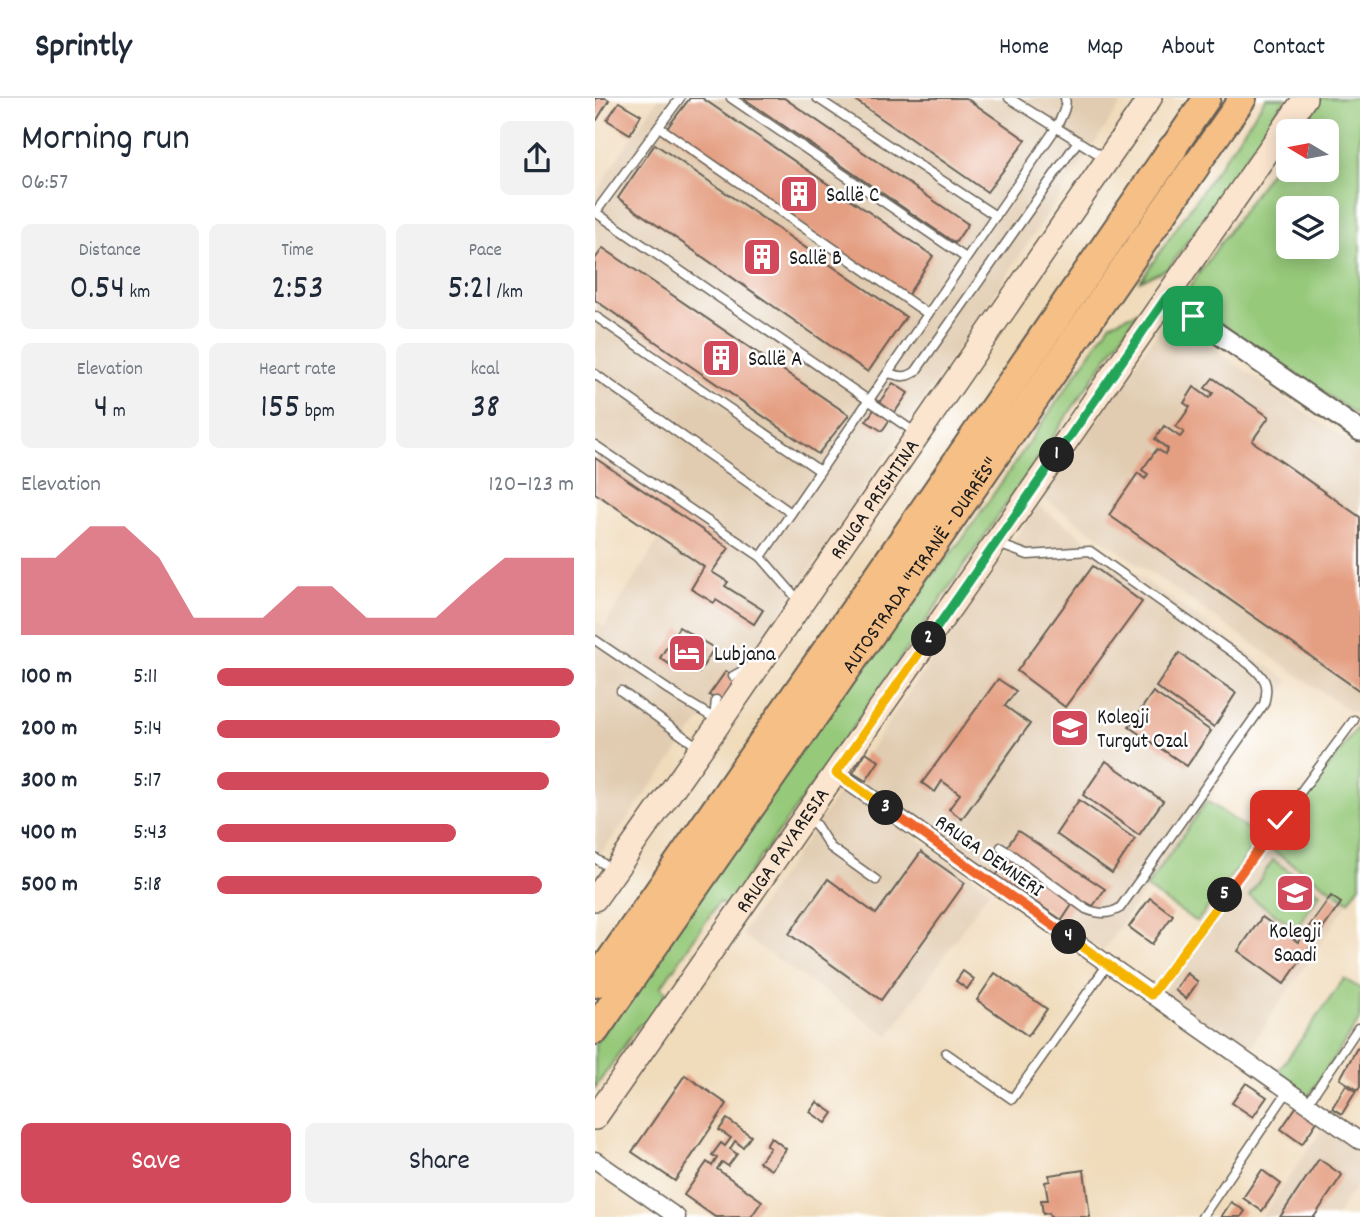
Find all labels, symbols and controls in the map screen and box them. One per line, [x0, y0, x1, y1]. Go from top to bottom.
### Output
text: Sprintly [35, 25, 132, 72]
text: Home [999, 31, 1049, 65]
text: Map [1087, 31, 1123, 65]
text: About [1161, 31, 1215, 65]
text: Contact [1253, 31, 1325, 65]
text: Morning run [21, 113, 190, 168]
north arrow [1276, 119, 1339, 182]
map controls [1276, 119, 1339, 259]
button: share [500, 121, 574, 195]
text: 06:57 [21, 167, 68, 200]
building icon: Sallë C [778, 173, 820, 215]
place label: Sallë C [826, 182, 879, 212]
button: layers [1276, 196, 1339, 259]
building icon: Sallë B [741, 236, 783, 278]
text: Distance [79, 238, 141, 265]
text: Time [281, 238, 314, 265]
text: Pace [468, 238, 502, 265]
place label: Sallë B [789, 245, 842, 275]
text: 0.54 [69, 265, 125, 315]
text: 2:53 [271, 265, 324, 315]
text: 5:21 [447, 265, 492, 315]
text: km [125, 280, 150, 307]
text: /km [492, 280, 523, 307]
pin [1163, 286, 1223, 346]
icon: arrive [1174, 297, 1212, 335]
building icon: Sallë A [700, 337, 742, 379]
place label: Sallë A [748, 346, 802, 376]
text: Elevation [77, 357, 143, 384]
text: Heart rate [259, 357, 336, 384]
text: kcal [471, 357, 500, 384]
text: 4 [94, 384, 108, 434]
text: 155 [260, 384, 300, 434]
text: 38 [470, 384, 500, 434]
text: m [108, 399, 126, 426]
text: bpm [300, 399, 335, 426]
street label: RRUGA PRISHTINA [824, 434, 929, 567]
pin: 1 [1039, 438, 1075, 472]
text: 1 [1054, 441, 1059, 468]
street label: AUTOSTRADA "TIRANË - DURRËS" [836, 452, 1007, 681]
text: Elevation [21, 469, 101, 502]
text: 120–123 m [489, 469, 574, 502]
pin: 2 [911, 622, 947, 656]
text: 2 [924, 625, 933, 652]
hotel icon: Lubjana [666, 632, 708, 674]
place label: Lubjana [714, 641, 777, 671]
text: 100 m [21, 661, 72, 694]
text: 5:11 [133, 661, 158, 694]
place label: Kolegji Turgut Ozal [1097, 704, 1188, 758]
school or university icon: Kolegji Turgut Ozal [1049, 707, 1091, 749]
text: 200 m [21, 713, 77, 746]
text: 5:14 [133, 713, 162, 746]
text: 300 m [21, 765, 77, 798]
text: 5:17 [133, 765, 161, 798]
street label: RRUGA PAVARESIA [730, 782, 839, 920]
pin: 3 [869, 790, 903, 826]
pin [1250, 790, 1310, 850]
text: 3 [881, 794, 890, 821]
icon: check [1261, 801, 1299, 839]
street label: RRUGA DEMNERI [928, 809, 1049, 906]
text: 400 m [21, 817, 77, 850]
text: 5:43 [133, 817, 167, 850]
text: 500 m [21, 869, 78, 902]
text: 5:18 [133, 869, 162, 902]
school or university icon: Kolegji Saadi [1274, 872, 1316, 914]
pin: 5 [1207, 878, 1243, 912]
text: 5 [1220, 881, 1229, 908]
place label: Kolegji Saadi [1269, 918, 1321, 972]
pin: 4 [1051, 920, 1086, 954]
text: 4 [1065, 923, 1072, 950]
button: Save [21, 1123, 291, 1203]
button: Share [305, 1123, 574, 1203]

